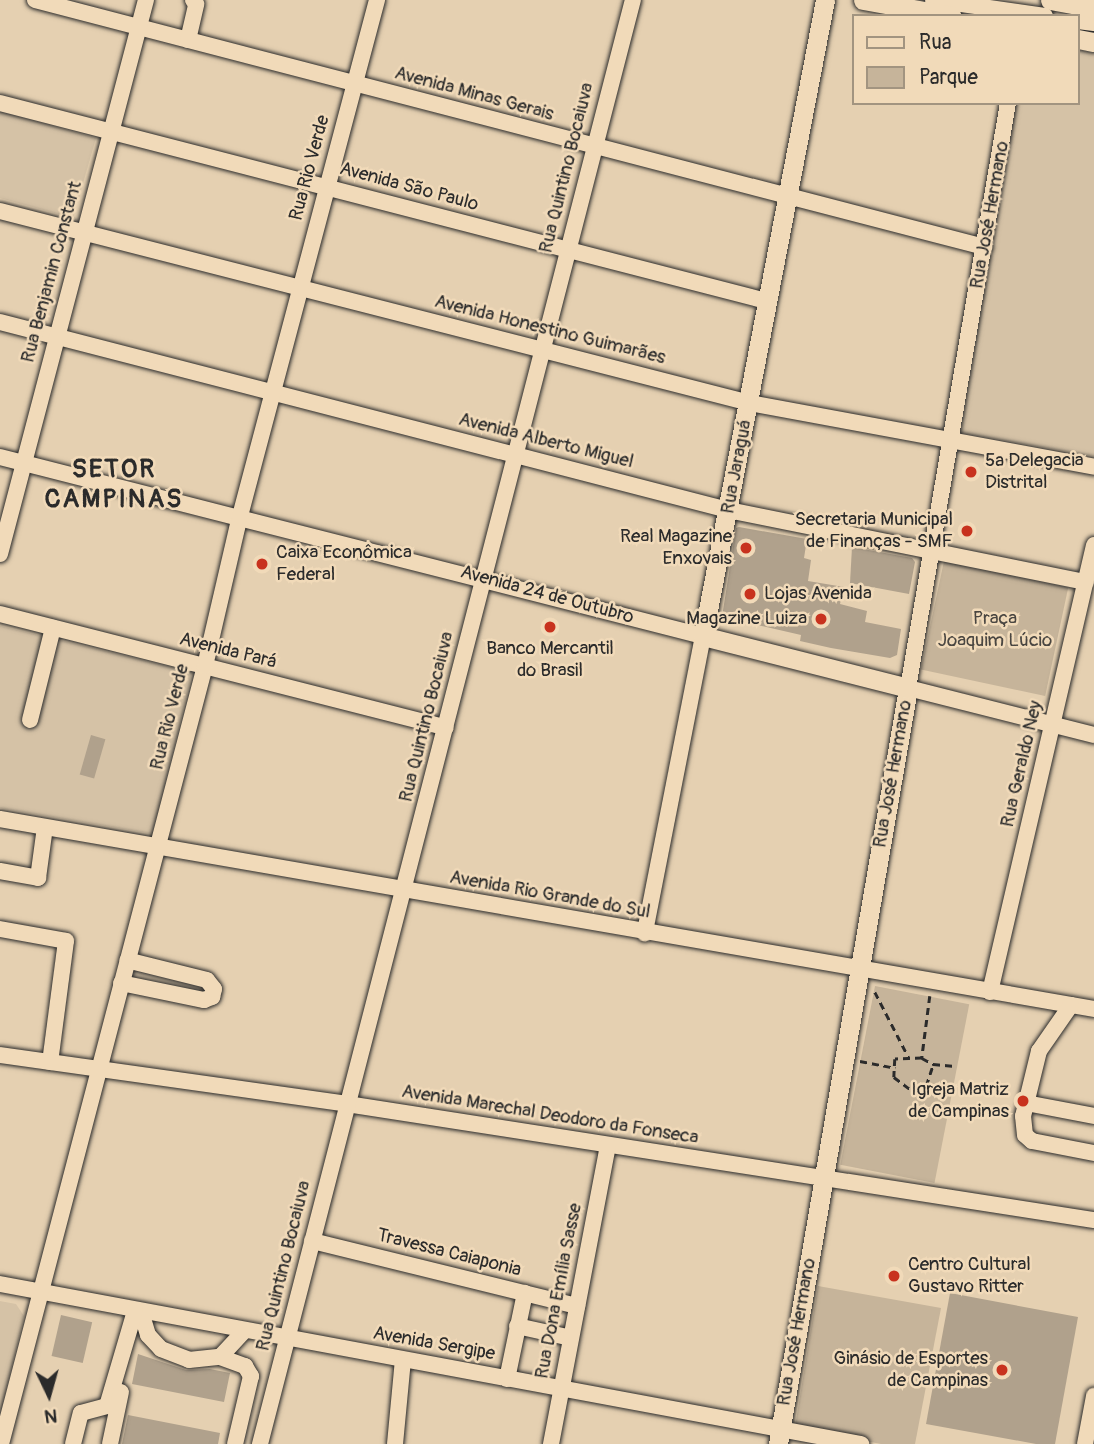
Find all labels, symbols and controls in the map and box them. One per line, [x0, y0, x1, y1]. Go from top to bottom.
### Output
legend [852, 14, 1080, 105]
text: Rua [919, 29, 952, 56]
street label: Avenida Minas Gerais [392, 62, 556, 126]
text: Parque [919, 64, 978, 91]
street label: Rua Quintino Bocaiuva [535, 81, 599, 255]
street label: Rua Rio Verde [285, 113, 335, 223]
street label: Rua José Hermano [966, 139, 1014, 291]
street label: Avenida São Paulo [337, 158, 481, 216]
street label: Rua Benjamin Constant [17, 179, 87, 365]
street label: Avenida Honestino Guimarães [432, 290, 668, 370]
street label: Avenida Alberto Miguel [456, 408, 636, 474]
street label: Rua Jaraguá [717, 418, 757, 516]
place label: 5ª Delegacia Distrital [985, 450, 1084, 494]
district label: SETOR CAMPINAS [46, 454, 182, 516]
marker: 5ª Delegacia Distrital [963, 464, 979, 480]
place label: Secretaria Municipal de Finanças - SMF [795, 509, 953, 553]
marker: Secretaria Municipal de Finanças - SMF [959, 523, 975, 539]
place label: Real Magazine Enxovais [620, 526, 732, 570]
marker: Real Magazine Enxovais [738, 540, 754, 556]
place label: Caixa Econômica Federal [276, 542, 412, 586]
marker: Caixa Econômica Federal [254, 556, 270, 572]
street label: Avenida 24 de Outubro [458, 561, 636, 629]
place label: Lojas Avenida [764, 583, 872, 605]
marker: Lojas Avenida [742, 586, 758, 602]
place label: Magazine Luiza [686, 608, 807, 630]
park label: Praça Joaquim Lúcio [938, 608, 1052, 652]
marker: Magazine Luiza [813, 611, 829, 627]
marker: Banco Mercantil do Brasil [542, 619, 558, 635]
street label: Avenida Pará [177, 628, 279, 674]
street label: Rua Quintino Bocaiuva [395, 630, 459, 804]
place label: Banco Mercantil do Brasil [486, 638, 614, 682]
street label: Rua Rio Verde [146, 662, 194, 772]
street label: Rua José Hermano [869, 698, 917, 850]
street label: Rua Geraldo Ney [996, 698, 1048, 830]
street label: Avenida Rio Grande do Sul [448, 866, 652, 924]
place label: Igreja Matriz de Campinas [908, 1079, 1009, 1123]
street label: Avenida Marechal Deodoro da Fonseca [400, 1080, 700, 1150]
marker: Igreja Matriz de Campinas [1015, 1093, 1031, 1109]
street label: Rua Quintino Bocaiuva [252, 1179, 316, 1353]
street label: Rua Dona Emília Sasse [531, 1201, 587, 1381]
street label: Travessa Caiaponia [374, 1224, 524, 1282]
place label: Centro Cultural Gustavo Ritter [908, 1254, 1031, 1298]
street label: Rua José Hermano [773, 1256, 821, 1408]
marker: Centro Cultural Gustavo Ritter [886, 1268, 902, 1284]
street label: Avenida Sergipe [371, 1322, 497, 1366]
place label: Ginásio de Esportes de Campinas [834, 1348, 988, 1392]
north arrow [14, 1360, 84, 1430]
marker: Ginásio de Esportes de Campinas [994, 1362, 1010, 1378]
text: N [43, 1403, 58, 1428]

